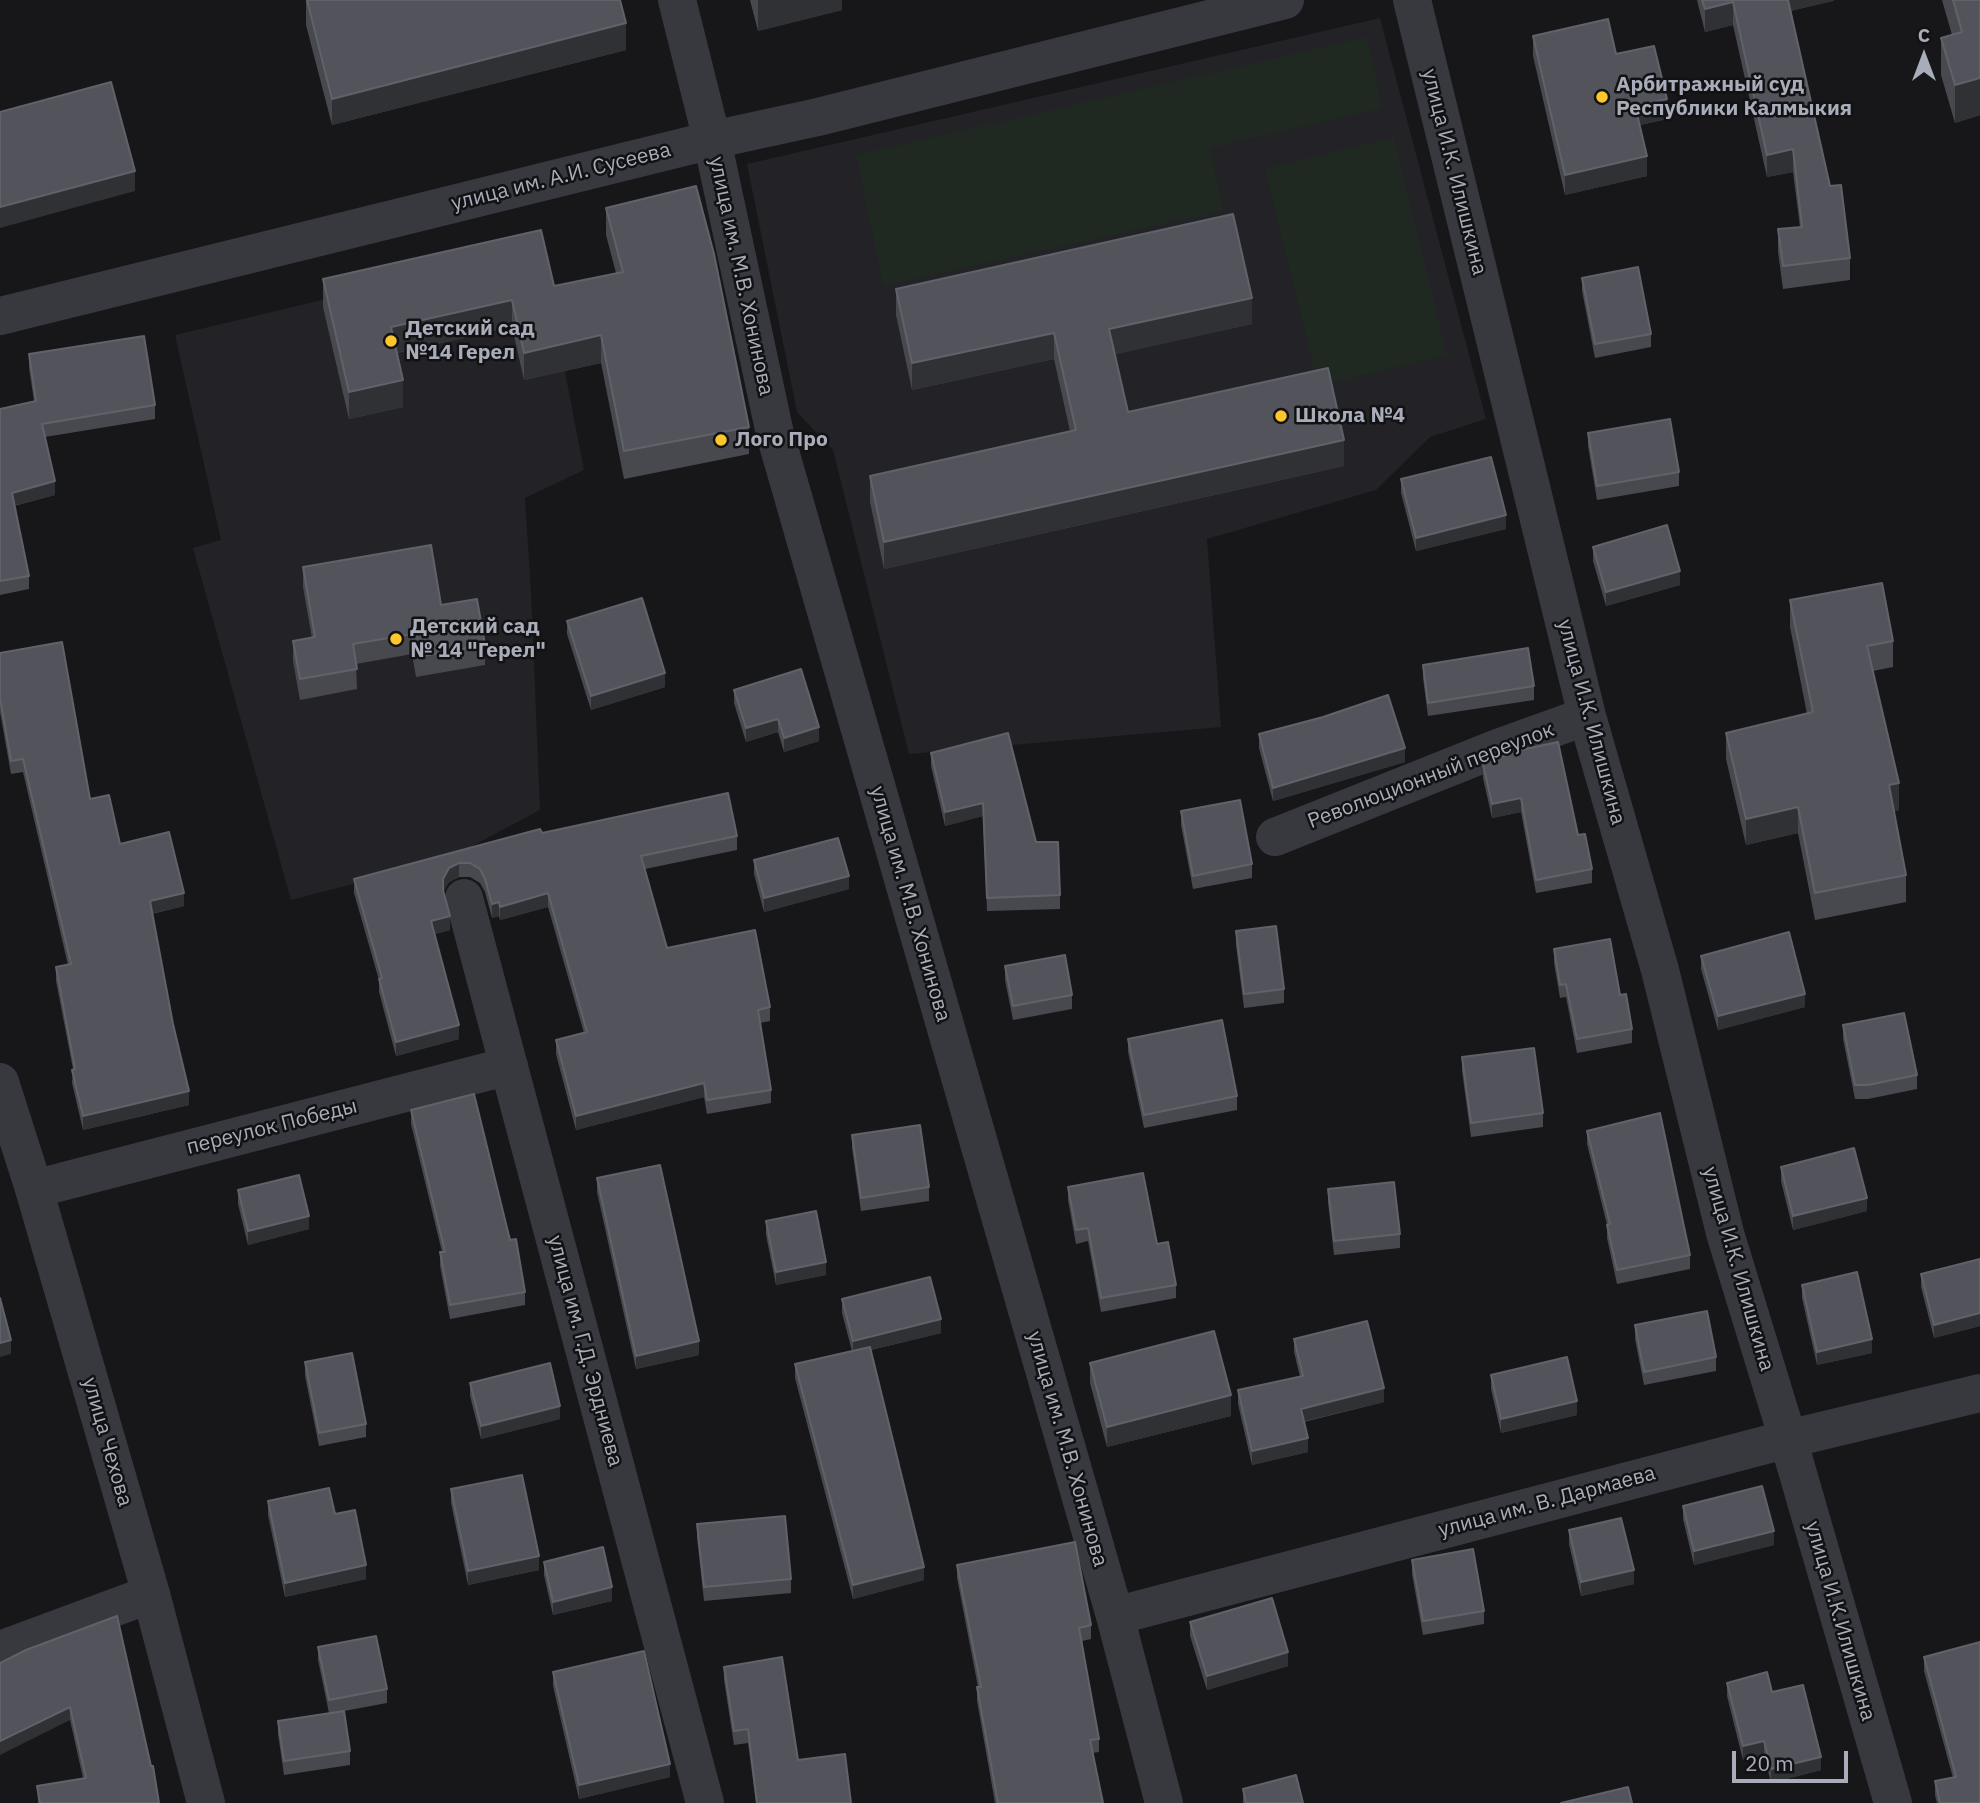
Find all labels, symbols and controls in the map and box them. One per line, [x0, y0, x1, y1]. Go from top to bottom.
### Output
north arrow [1889, 21, 1959, 91]
text: С [1918, 23, 1930, 47]
street label: улица И.К. Илишкина [1416, 66, 1492, 278]
place label: Арбитражный суд Республики Калмыкия [1616, 72, 1852, 122]
marker: Арбитражный суд Республики Калмыкия [1594, 89, 1610, 105]
street label: улица им. А.И. Сусеева [449, 138, 673, 216]
street label: улица им. М.В. Хонинова [703, 154, 779, 398]
place label: Детский сад №14 Герел [405, 316, 534, 366]
marker: Детский сад №14 Герел [383, 333, 399, 349]
place label: Школа №4 [1295, 403, 1405, 429]
marker: Школа №4 [1273, 408, 1289, 424]
place label: Лого Про [735, 427, 828, 453]
marker: Лого Про [713, 432, 729, 448]
place label: Детский сад № 14 "Герел" [410, 614, 546, 664]
street label: улица И.К. Илишкина [1551, 617, 1631, 827]
marker: Детский сад № 14 "Герел" [388, 631, 404, 647]
street label: Революционный переулок [1304, 717, 1558, 835]
street label: улица им. М.В. Хонинова [864, 783, 956, 1025]
street label: переулок Победы [184, 1094, 360, 1160]
street label: улица И.К. Илишкина [1697, 1164, 1779, 1374]
street label: улица им. Г.Д. Эрдниева [542, 1233, 628, 1469]
street label: улица им. М.В. Хонинова [1021, 1328, 1113, 1570]
street label: улица Чехова [77, 1375, 137, 1509]
street label: улица им. В. Дармаева [1436, 1461, 1658, 1543]
street label: улица И.К.Илишкина [1799, 1518, 1881, 1724]
scale bar [1735, 1736, 1850, 1780]
text: 20 m [1745, 1749, 1794, 1777]

